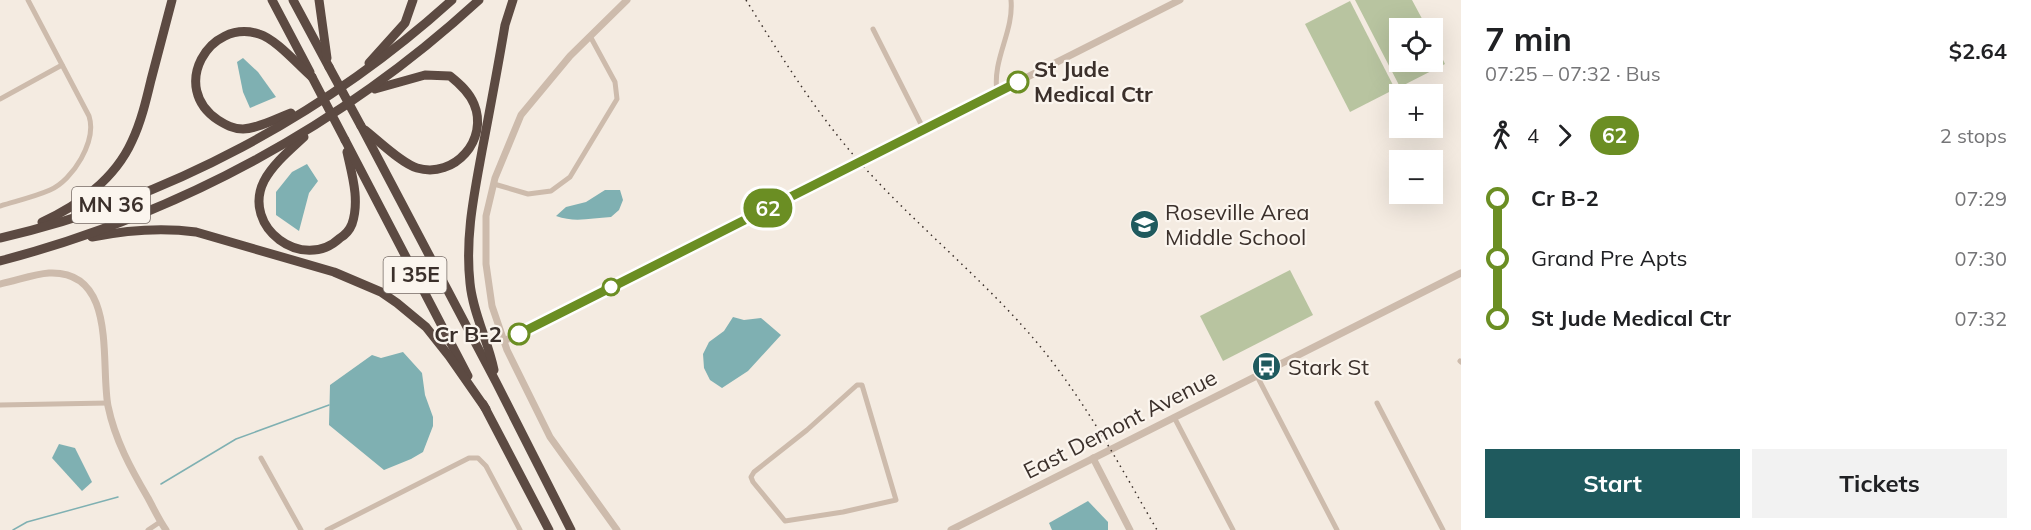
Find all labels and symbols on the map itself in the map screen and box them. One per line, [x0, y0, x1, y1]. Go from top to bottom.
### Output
place label: St Jude Medical Ctr [1034, 55, 1153, 108]
marker: St Jude Medical Ctr [1007, 71, 1029, 93]
road number: MN 36 [72, 187, 150, 223]
line badge: 62 [741, 188, 795, 228]
place label: Roseville Area Middle School [1165, 198, 1310, 251]
school or university icon: Roseville Area Middle School [1128, 209, 1160, 241]
road number: I 35E [384, 257, 446, 293]
unlabelled marker [602, 278, 620, 296]
place label: Cr B-2 [434, 320, 502, 348]
marker: Cr B-2 [508, 323, 530, 345]
bus stop icon: Stark St [1251, 351, 1283, 383]
place label: Stark St [1288, 353, 1369, 381]
street label: East Demont Avenue [1019, 363, 1221, 485]

